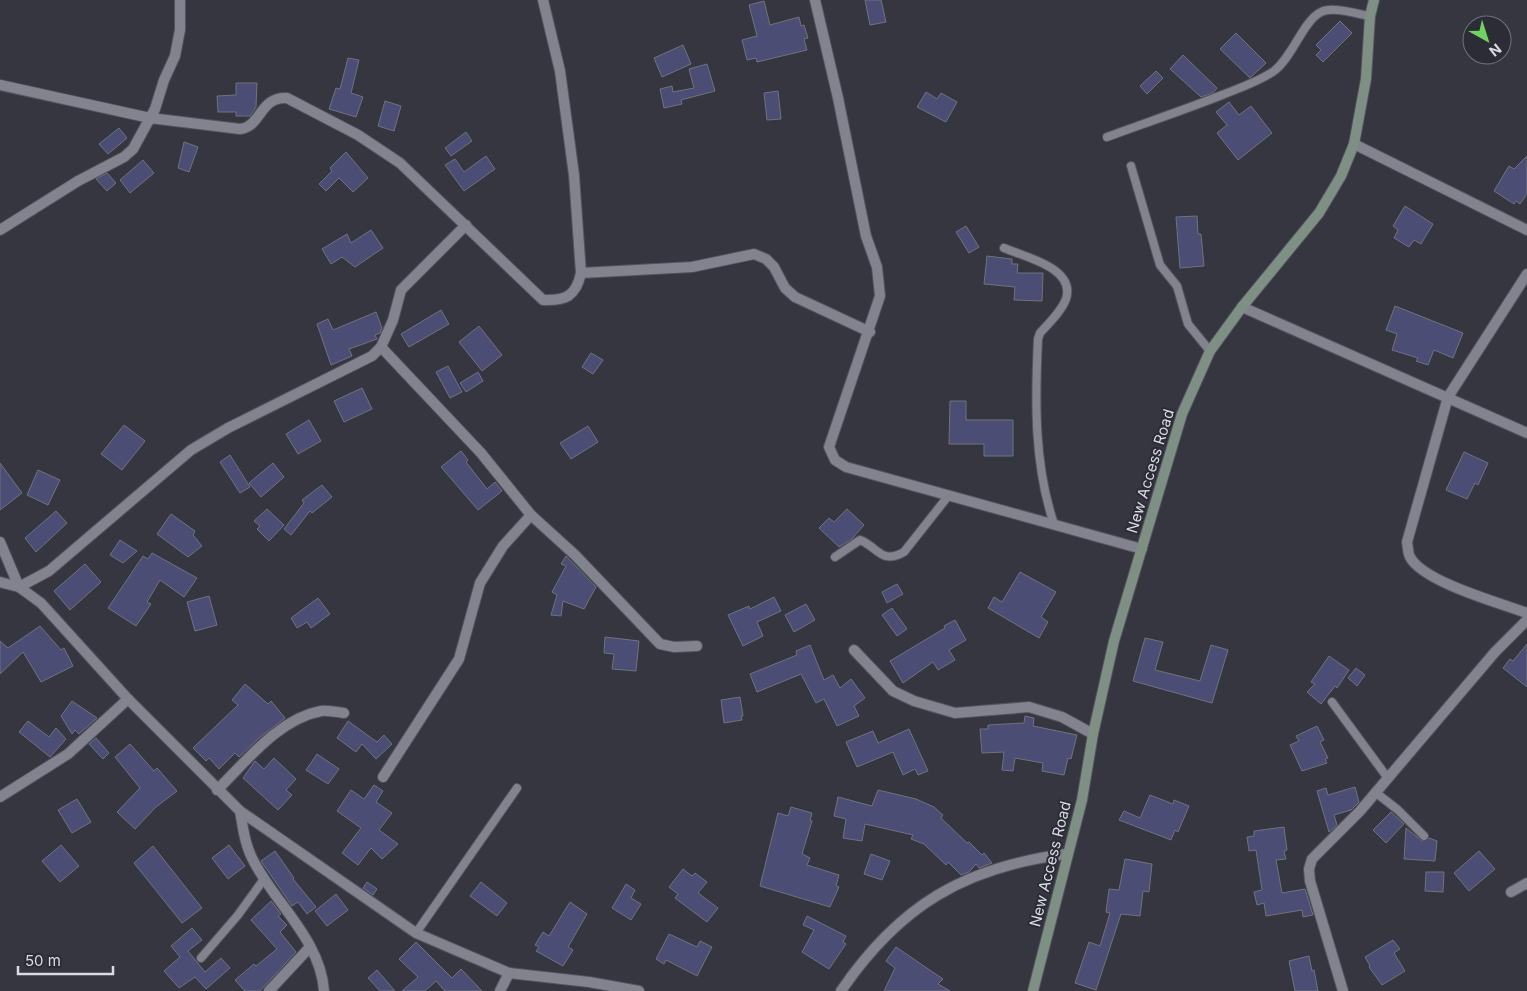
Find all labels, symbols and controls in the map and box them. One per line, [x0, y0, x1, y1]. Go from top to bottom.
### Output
north arrow [1462, 15, 1512, 65]
text: N [1486, 41, 1505, 60]
street label: New Access Road [1122, 407, 1178, 535]
street label: New Access Road [1025, 799, 1075, 929]
scale bar [18, 944, 112, 976]
text: 50 m [25, 951, 61, 970]

